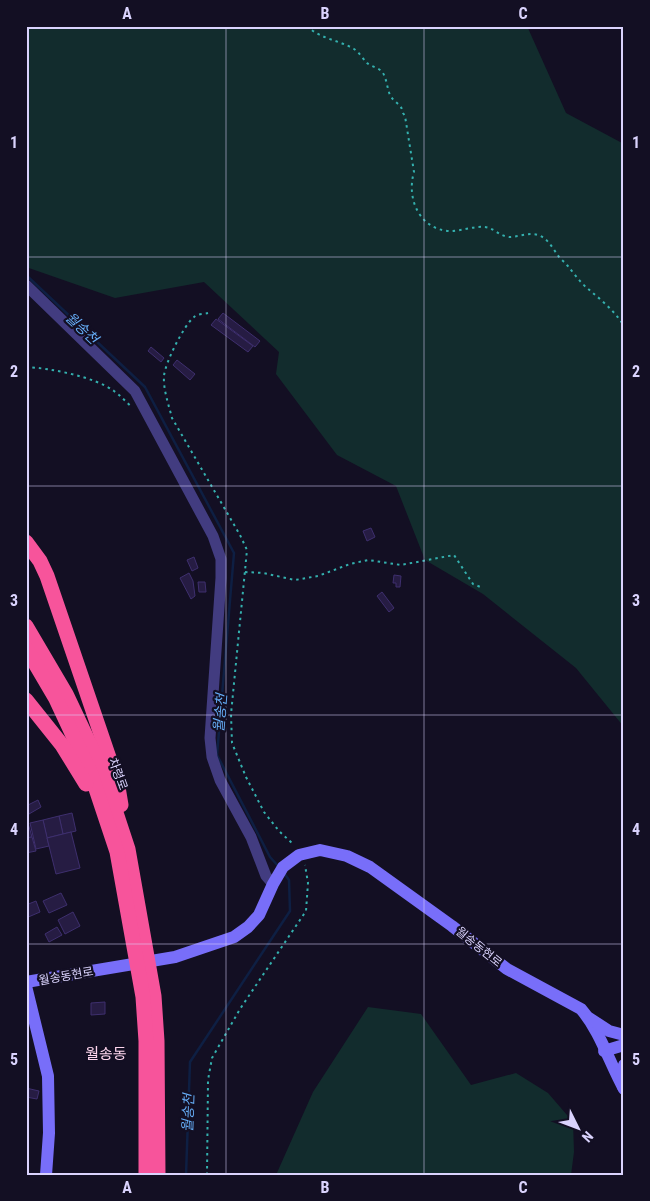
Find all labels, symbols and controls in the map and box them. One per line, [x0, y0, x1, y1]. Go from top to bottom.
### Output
text: A [122, 4, 132, 23]
text: B [321, 4, 330, 23]
text: C [518, 4, 528, 23]
text: 1 [10, 133, 18, 152]
text: 1 [632, 133, 640, 152]
water label: 월송천 [62, 309, 102, 348]
text: 2 [10, 362, 18, 381]
text: 2 [632, 362, 640, 381]
text: 3 [10, 591, 18, 610]
text: 3 [632, 591, 640, 610]
water label: 월송천 [210, 692, 230, 733]
street label: 차령로 [106, 756, 130, 792]
text: 4 [10, 820, 18, 839]
text: 4 [632, 820, 640, 839]
street label: 월송동현로 [453, 924, 505, 970]
street label: 월송동현로 [38, 964, 94, 988]
district label: 월송동 [85, 1045, 127, 1063]
text: 5 [10, 1050, 18, 1069]
text: 5 [632, 1050, 640, 1069]
water label: 월송천 [179, 1092, 197, 1133]
north arrow [552, 1104, 602, 1154]
text: N [579, 1128, 596, 1145]
text: A [122, 1178, 132, 1197]
text: B [321, 1178, 330, 1197]
text: C [518, 1178, 528, 1197]

